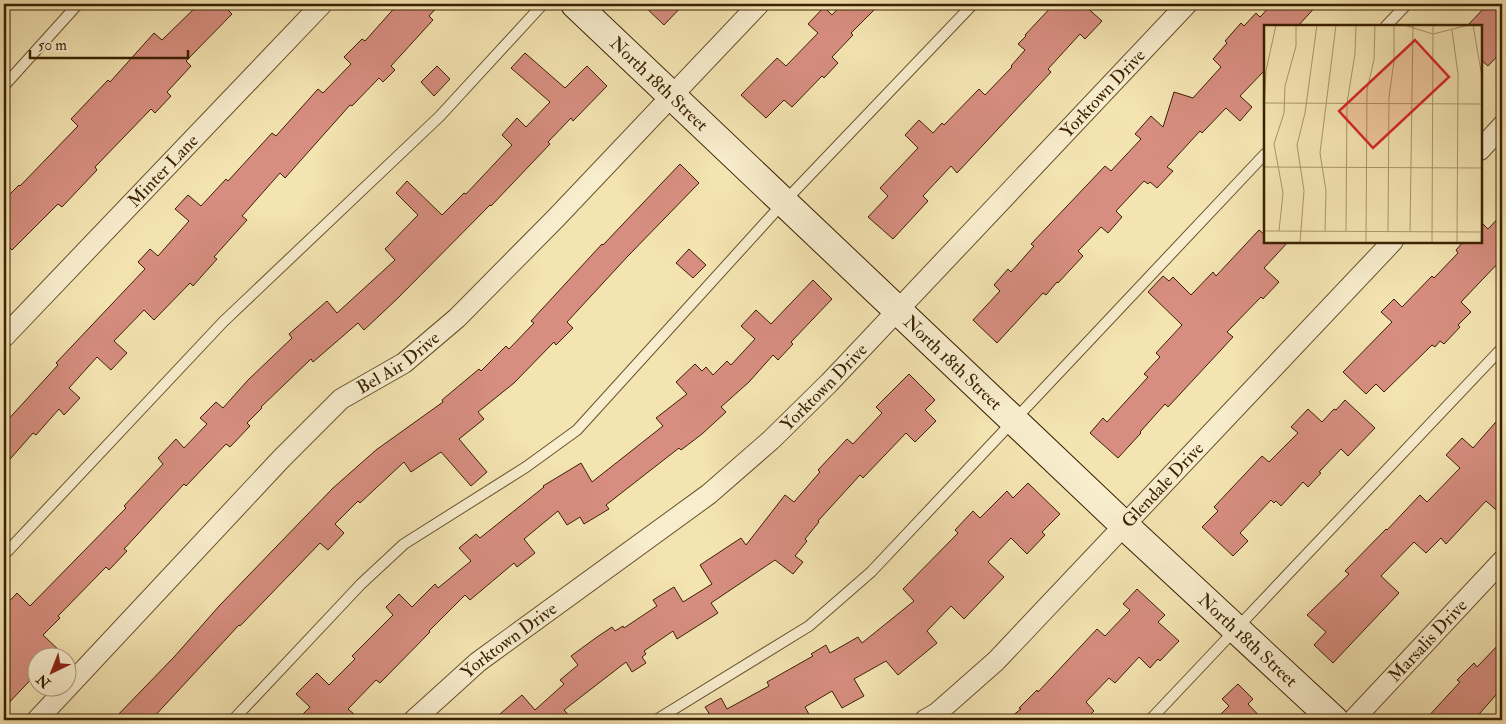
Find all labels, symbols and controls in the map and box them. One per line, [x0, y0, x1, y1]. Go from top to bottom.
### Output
inset map [1264, 25, 1481, 242]
scale bar [30, 28, 188, 60]
street label: North 18th Street [605, 32, 713, 137]
text: 50 m [38, 36, 67, 55]
street label: Yorktown Drive [1055, 44, 1151, 143]
street label: Minter Lane [123, 129, 204, 212]
street label: North 18th Street [898, 311, 1007, 415]
street label: Bel Air Drive [353, 326, 445, 400]
street label: Yorktown Drive [776, 338, 873, 436]
street label: Glendale Drive [1117, 437, 1209, 533]
street label: North 18th Street [1193, 589, 1302, 692]
street label: Marsalis Drive [1383, 594, 1473, 687]
street label: Yorktown Drive [456, 597, 562, 684]
north arrow [28, 646, 78, 696]
text: N [33, 670, 55, 692]

